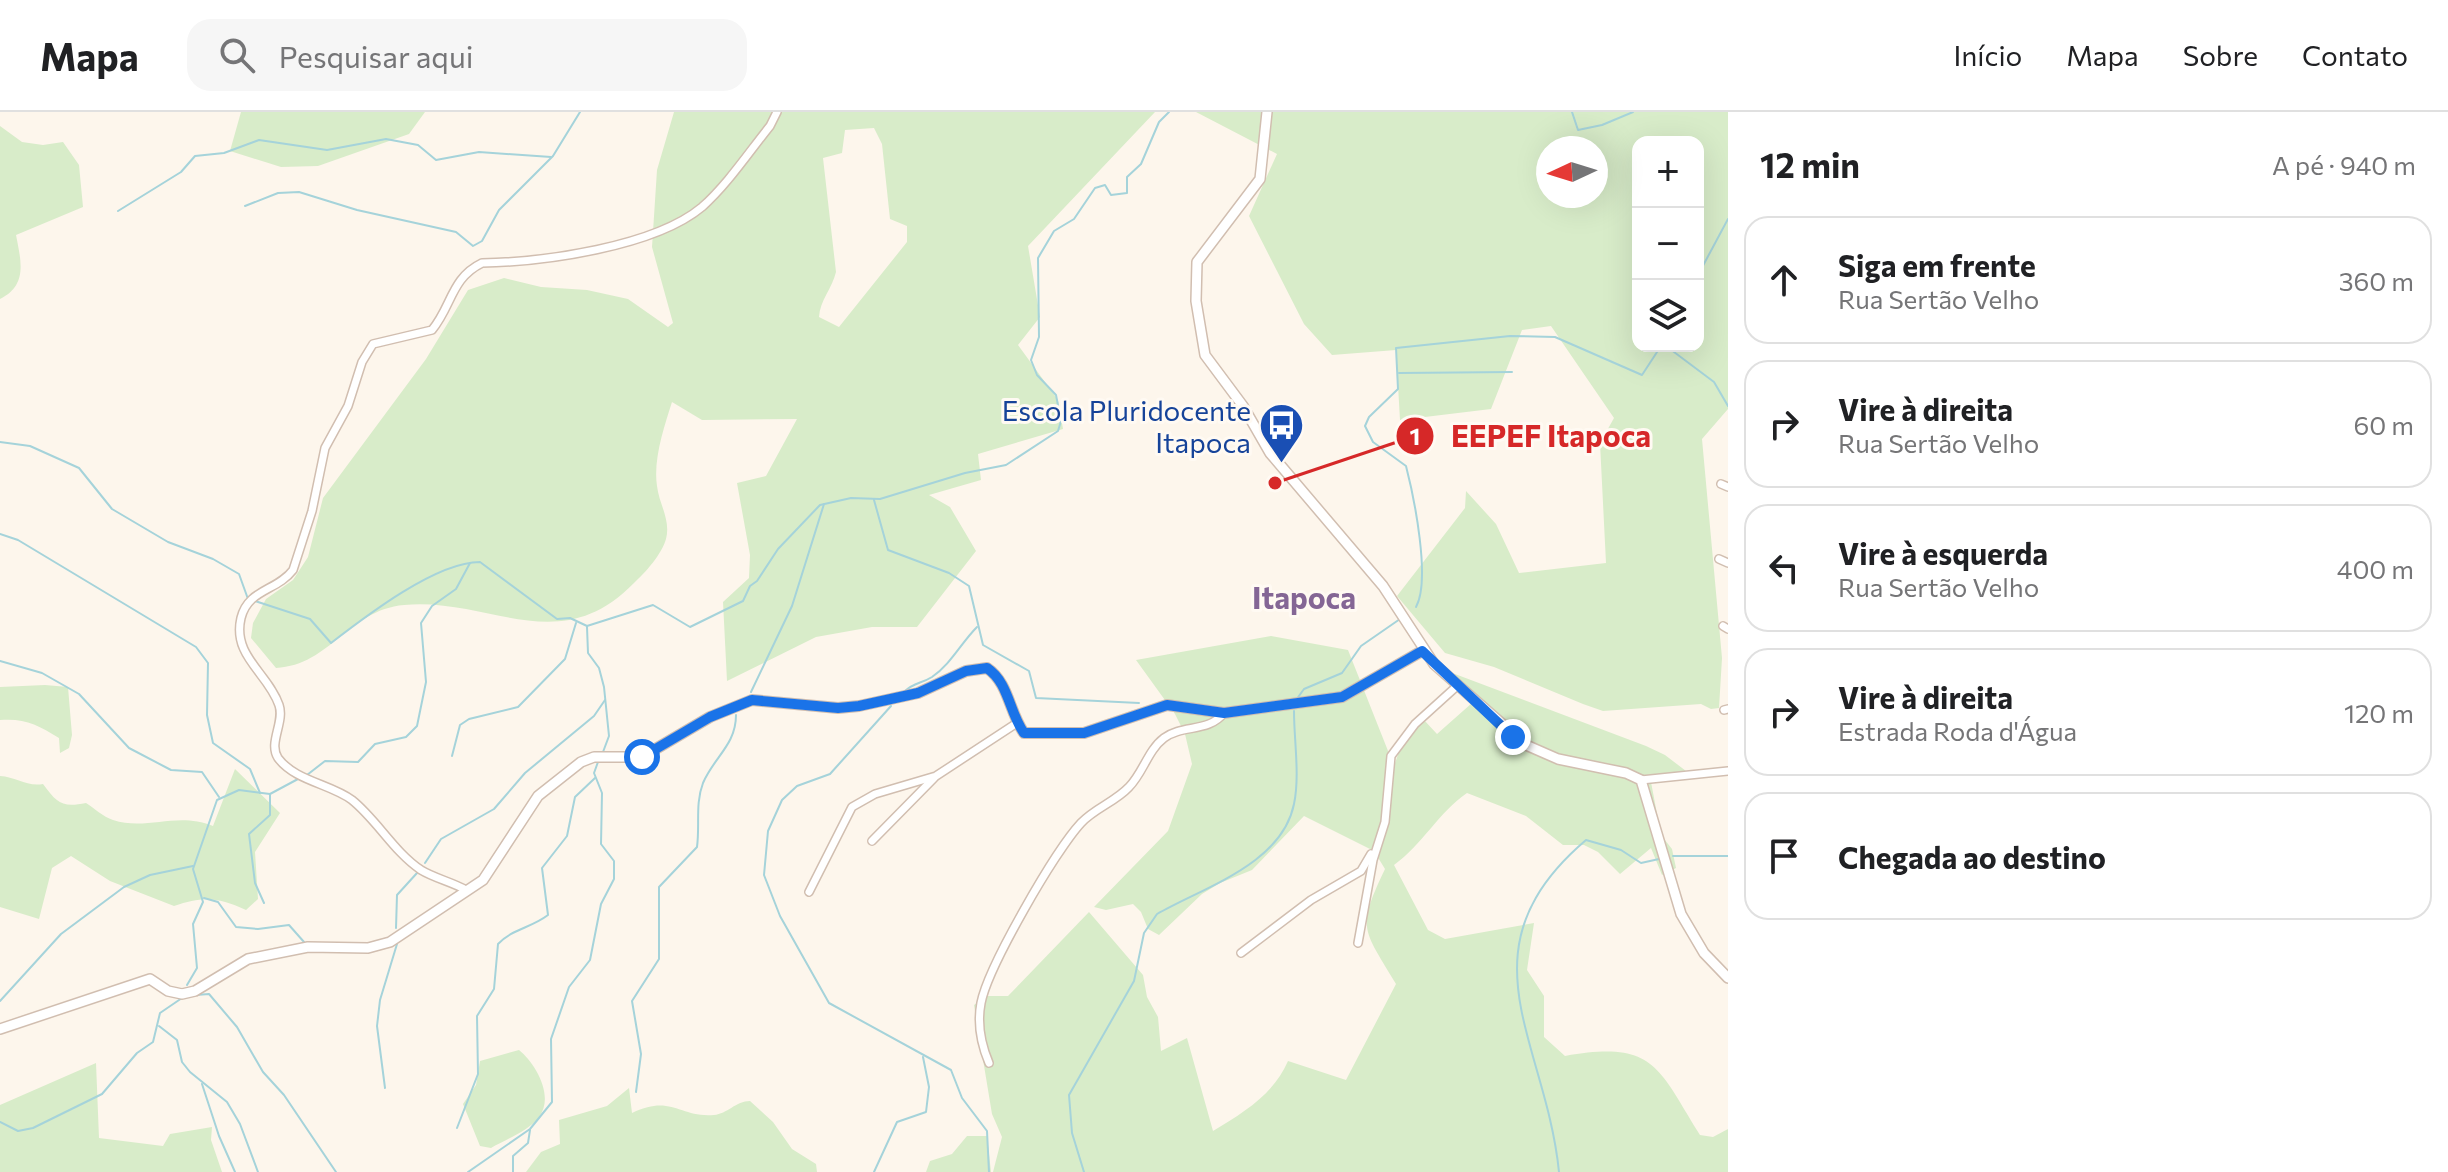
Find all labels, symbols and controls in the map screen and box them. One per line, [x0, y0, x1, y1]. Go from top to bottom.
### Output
search box [187, 19, 747, 91]
text: Mapa [40, 32, 139, 79]
icon: search [215, 33, 259, 77]
text: Pesquisar aqui [279, 37, 473, 74]
text: Início [1953, 38, 2022, 72]
text: Mapa [2066, 38, 2139, 72]
text: Sobre [2183, 38, 2258, 72]
text: Contato [2302, 38, 2408, 72]
north arrow [1536, 136, 1608, 208]
map controls [1632, 136, 1704, 352]
button: + [1632, 136, 1704, 208]
text: 12 min [1760, 143, 1860, 185]
text: A pé · 940 m [2272, 149, 2416, 180]
button: − [1632, 208, 1704, 280]
text: Siga em frente [1838, 246, 2036, 283]
icon: ahead [1762, 258, 1806, 302]
text: 360 m [2339, 265, 2414, 296]
button: layers [1632, 280, 1704, 352]
text: Rua Sertão Velho [1838, 283, 2039, 314]
text: Vire à direita [1838, 390, 2013, 427]
place label: Escola Pluridocente Itapoca [1002, 393, 1251, 459]
bus stop icon: Escola Pluridocente Itapoca [1258, 402, 1306, 465]
icon: right [1762, 402, 1806, 446]
callout: EEPEF Itapoca [1395, 409, 1667, 463]
text: 60 m [2354, 409, 2414, 440]
text: EEPEF Itapoca [1451, 416, 1651, 453]
text: 1 [1410, 421, 1420, 450]
text: Rua Sertão Velho [1838, 427, 2039, 458]
text: Vire à esquerda [1838, 534, 2048, 571]
icon: left [1762, 546, 1806, 590]
text: 400 m [2337, 553, 2414, 584]
text: Rua Sertão Velho [1838, 571, 2039, 602]
district label: Itapoca [1252, 578, 1356, 615]
text: Vire à direita [1838, 678, 2013, 715]
icon: right [1762, 690, 1806, 734]
text: 120 m [2344, 697, 2414, 728]
text: Estrada Roda d'Água [1838, 715, 2077, 746]
route end [1495, 719, 1531, 755]
route start [624, 739, 660, 775]
icon: arrive [1762, 834, 1806, 878]
text: Chegada ao destino [1838, 838, 2106, 875]

